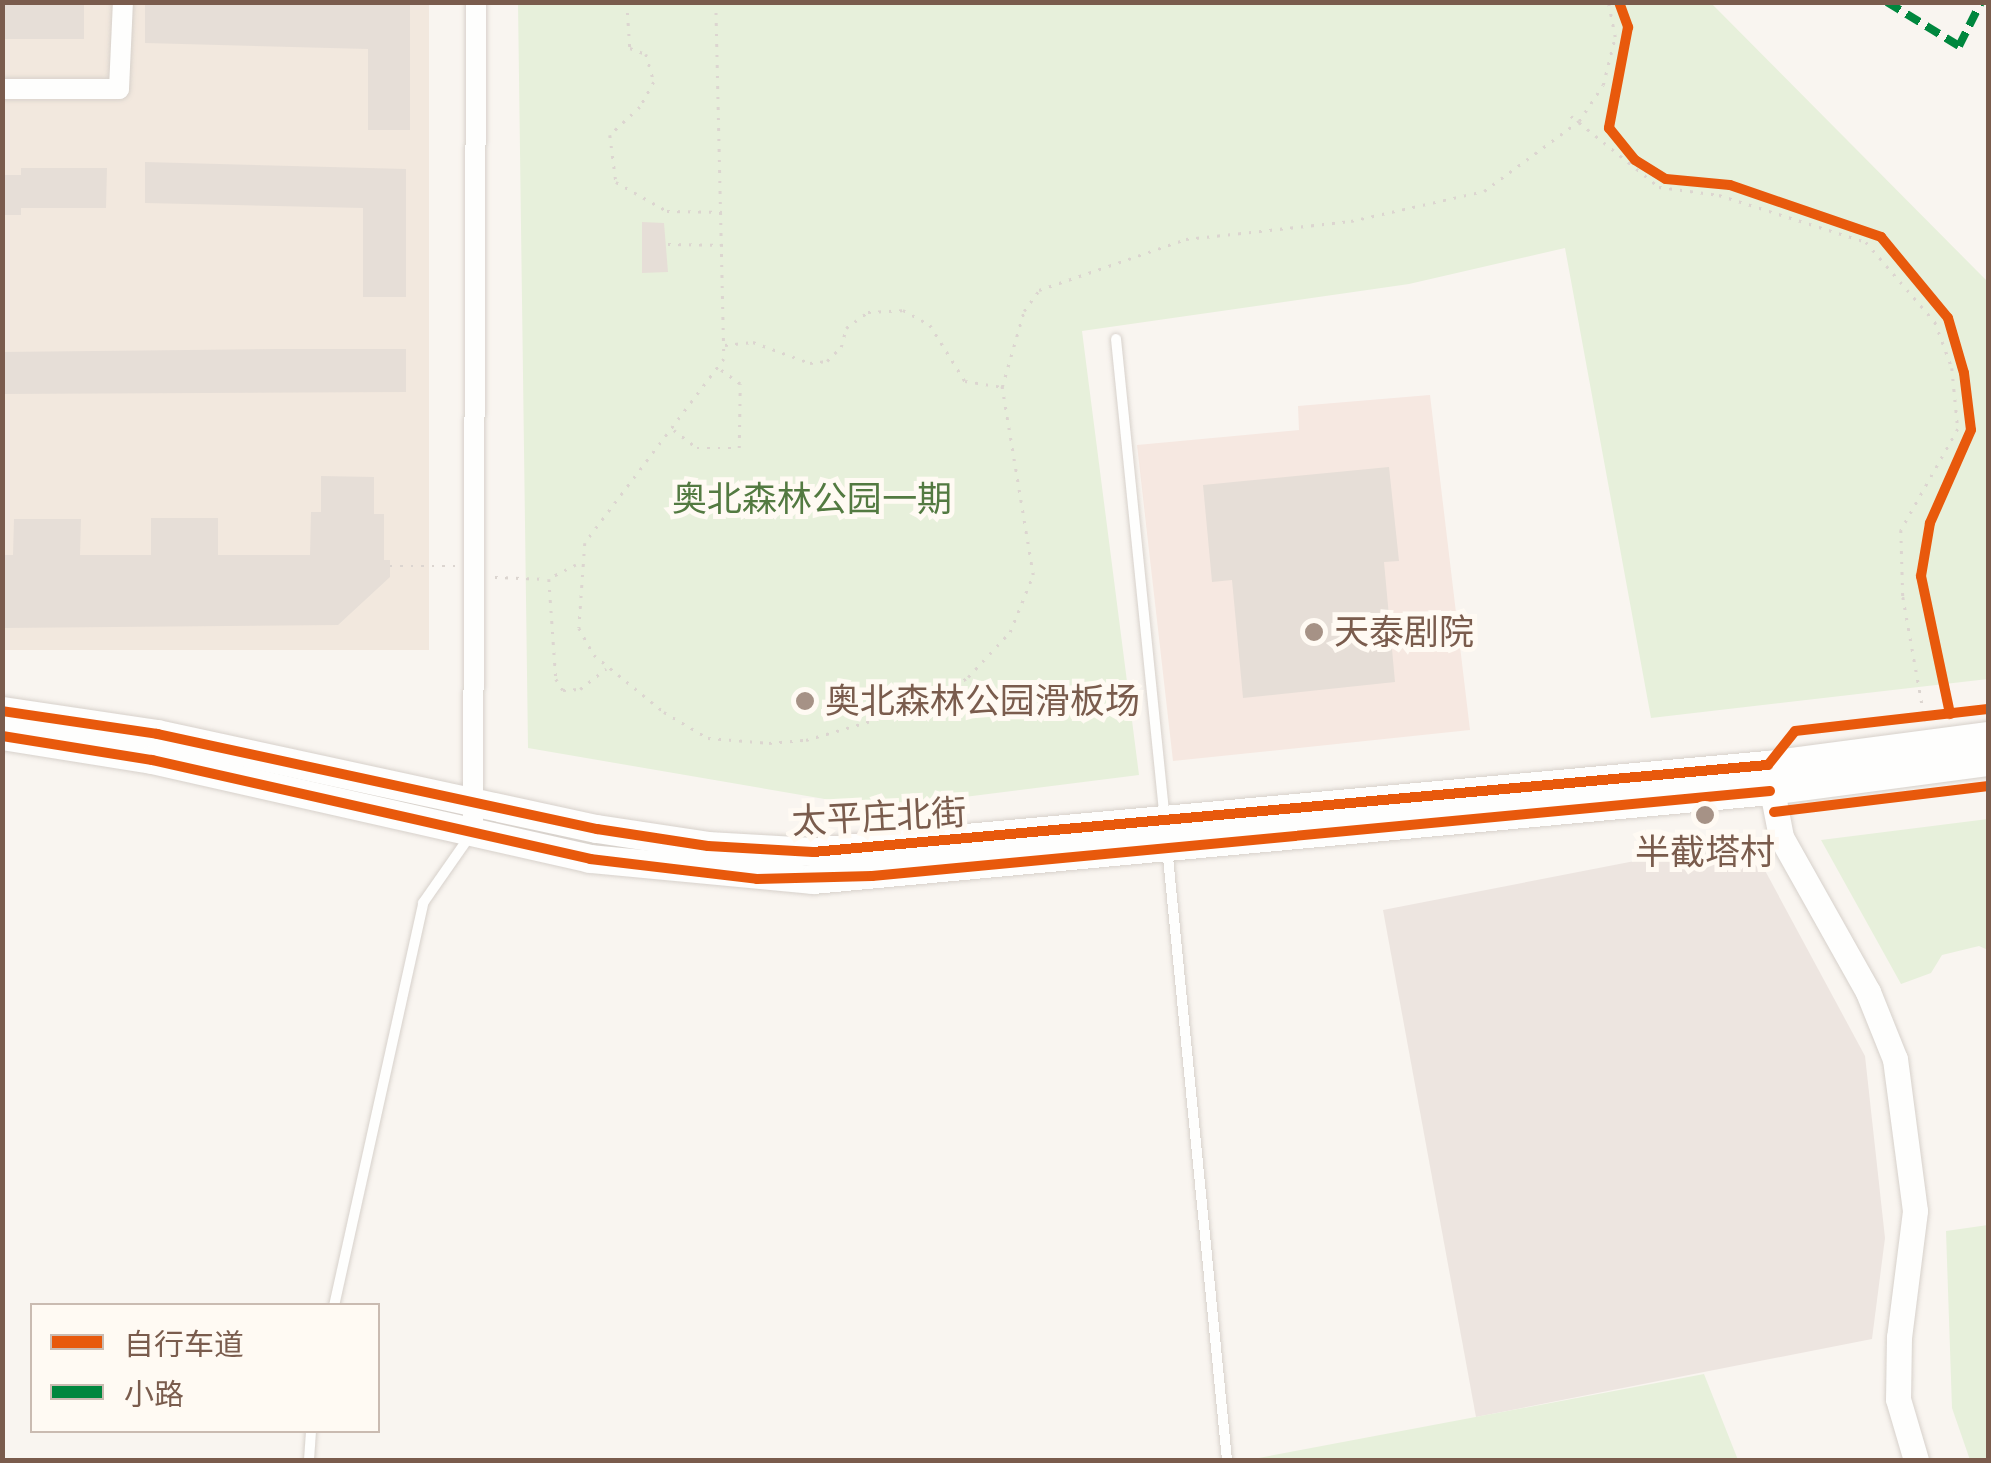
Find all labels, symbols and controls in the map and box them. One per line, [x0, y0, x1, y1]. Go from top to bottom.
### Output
park label: 奥北森林公园一期 [672, 478, 952, 520]
place label: 天泰剧院 [1334, 611, 1474, 653]
marker: 天泰剧院 [1303, 621, 1325, 643]
place label: 奥北森林公园滑板场 [825, 680, 1140, 722]
marker: 奥北森林公园滑板场 [794, 690, 816, 712]
street label: 太平庄北街 [791, 791, 967, 843]
marker: 半截塔村 [1694, 804, 1716, 826]
place label: 半截塔村 [1635, 831, 1775, 873]
legend [30, 1303, 380, 1433]
text: 自行车道 [124, 1325, 244, 1364]
text: 小路 [124, 1375, 184, 1414]

